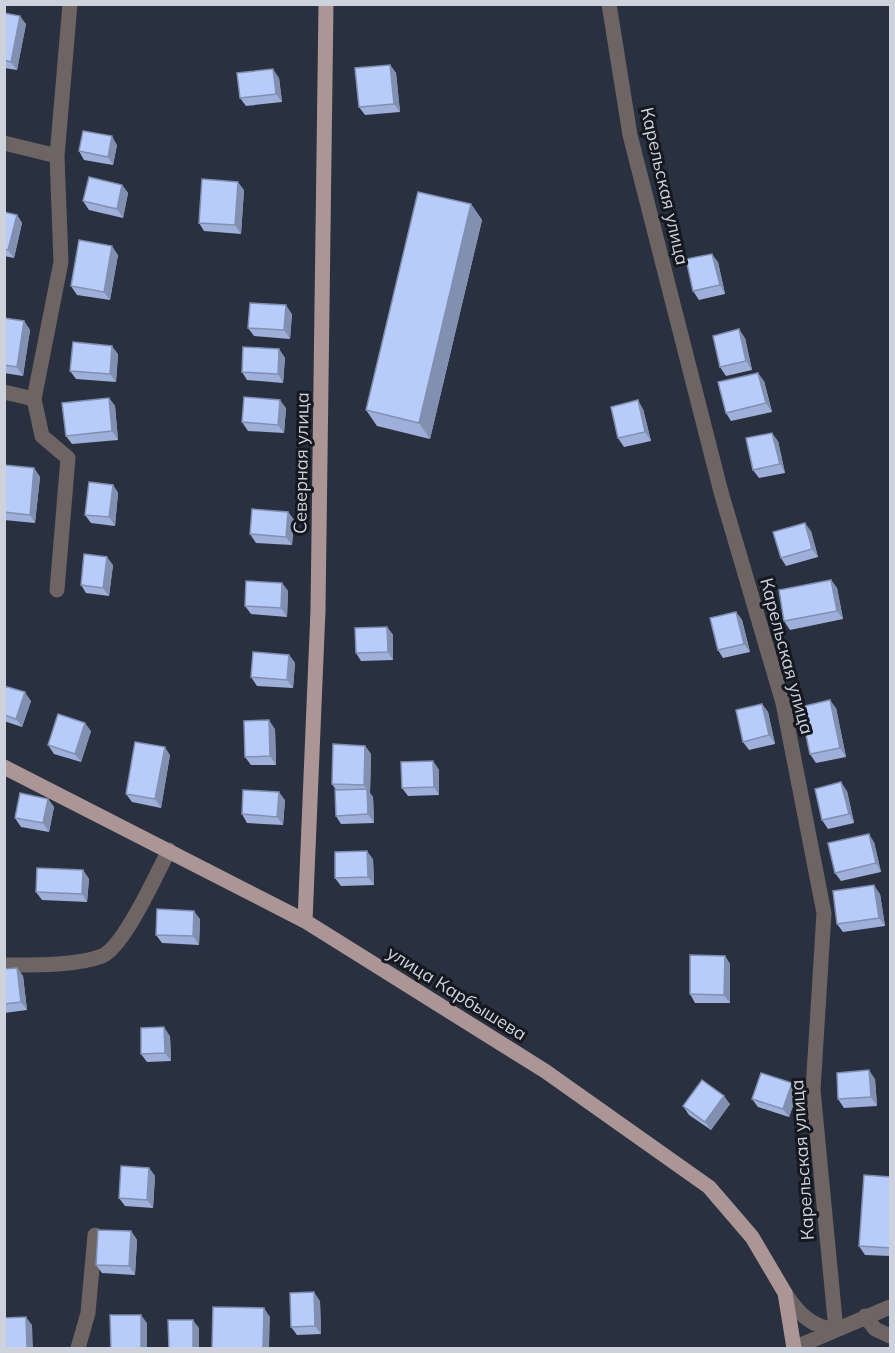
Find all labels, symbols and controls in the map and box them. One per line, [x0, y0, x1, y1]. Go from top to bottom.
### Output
street label: Карельская улица [636, 105, 694, 267]
street label: Северная улица [288, 392, 314, 534]
street label: Карельская улица [755, 575, 819, 737]
street label: улица Карбышева [383, 941, 531, 1045]
street label: Карельская улица [785, 1079, 819, 1241]

